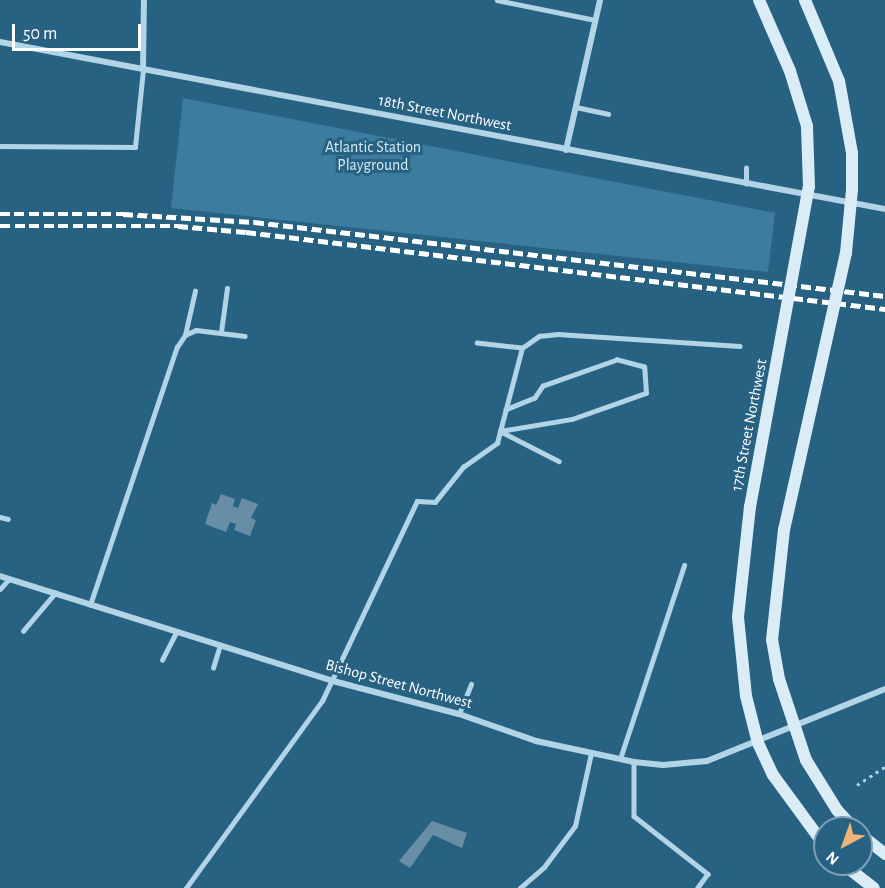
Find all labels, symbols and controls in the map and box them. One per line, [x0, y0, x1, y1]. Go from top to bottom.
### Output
scale bar [15, 12, 144, 50]
text: 50 m [23, 25, 57, 43]
street label: 18th Street Northwest [377, 91, 513, 135]
park label: Atlantic Station Playground [325, 137, 421, 175]
street label: 17th Street Northwest [727, 357, 771, 493]
street label: Bishop Street Northwest [323, 655, 475, 713]
north arrow [813, 816, 873, 876]
text: N [823, 848, 842, 868]

